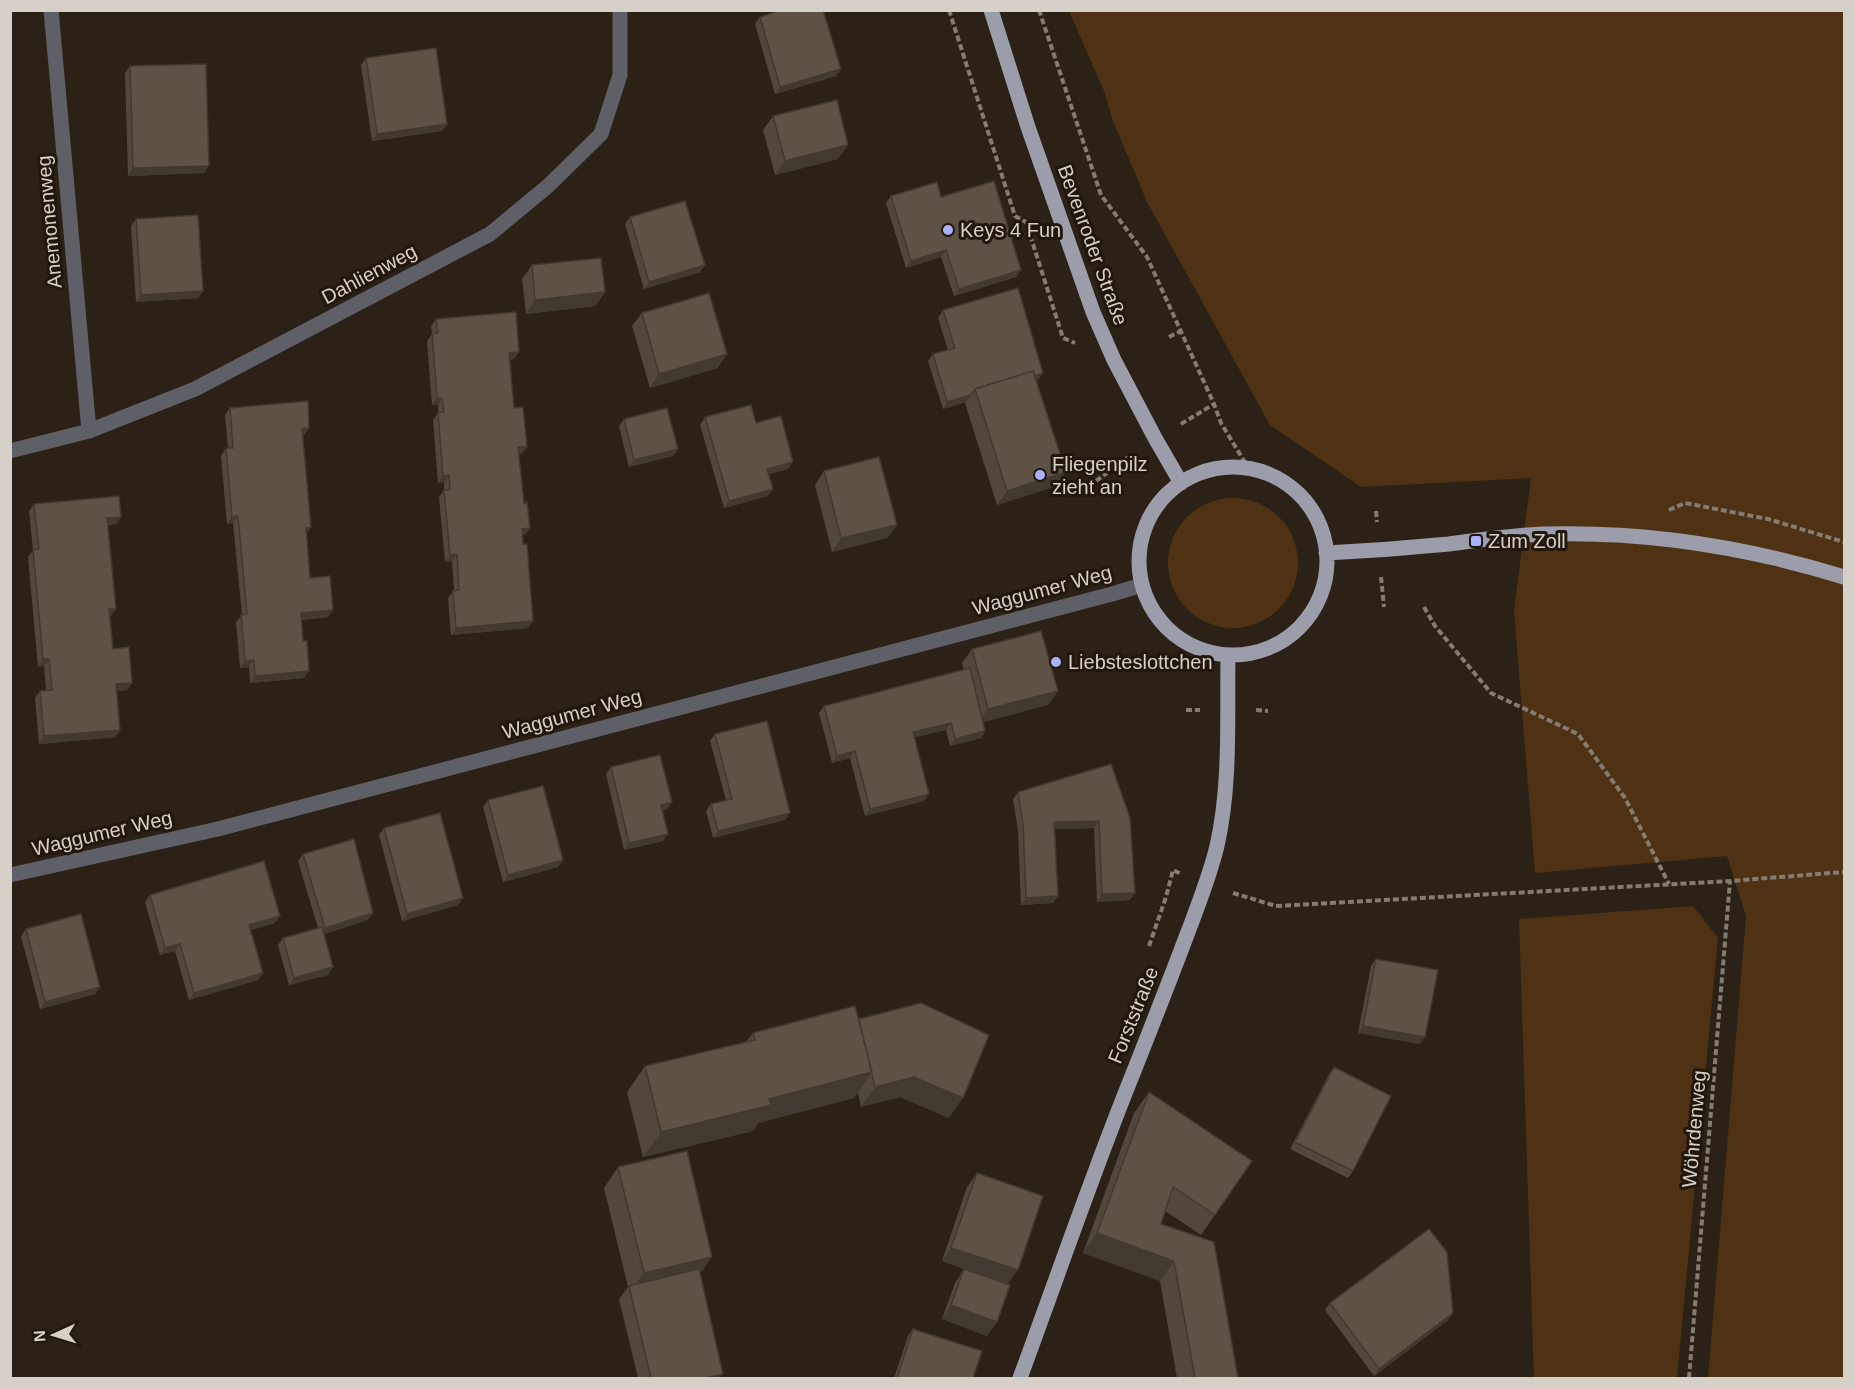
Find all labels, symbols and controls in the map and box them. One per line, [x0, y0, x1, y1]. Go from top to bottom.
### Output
street label: Anemonenweg [32, 155, 66, 289]
street label: Bevenroder Straße [1054, 162, 1132, 328]
place label: Keys 4 Fun [960, 219, 1061, 241]
marker: Keys 4 Fun [941, 223, 955, 237]
street label: Dahlienweg [318, 240, 420, 308]
place label: Fliegenpilz zieht an [1052, 453, 1148, 498]
marker: Fliegenpilz zieht an [1033, 468, 1047, 482]
place label: Zum Zoll [1488, 530, 1566, 552]
marker: Zum Zoll [1469, 534, 1483, 548]
street label: Waggumer Weg [970, 561, 1114, 619]
place label: Liebsteslottchen [1068, 651, 1213, 673]
marker: Liebsteslottchen [1049, 655, 1063, 669]
street label: Waggumer Weg [500, 685, 644, 743]
street label: Waggumer Weg [30, 806, 174, 860]
street label: Forststraße [1104, 963, 1162, 1067]
street label: Wöhrdenweg [1678, 1069, 1710, 1189]
north arrow [24, 1305, 84, 1365]
text: N [31, 1330, 48, 1342]

